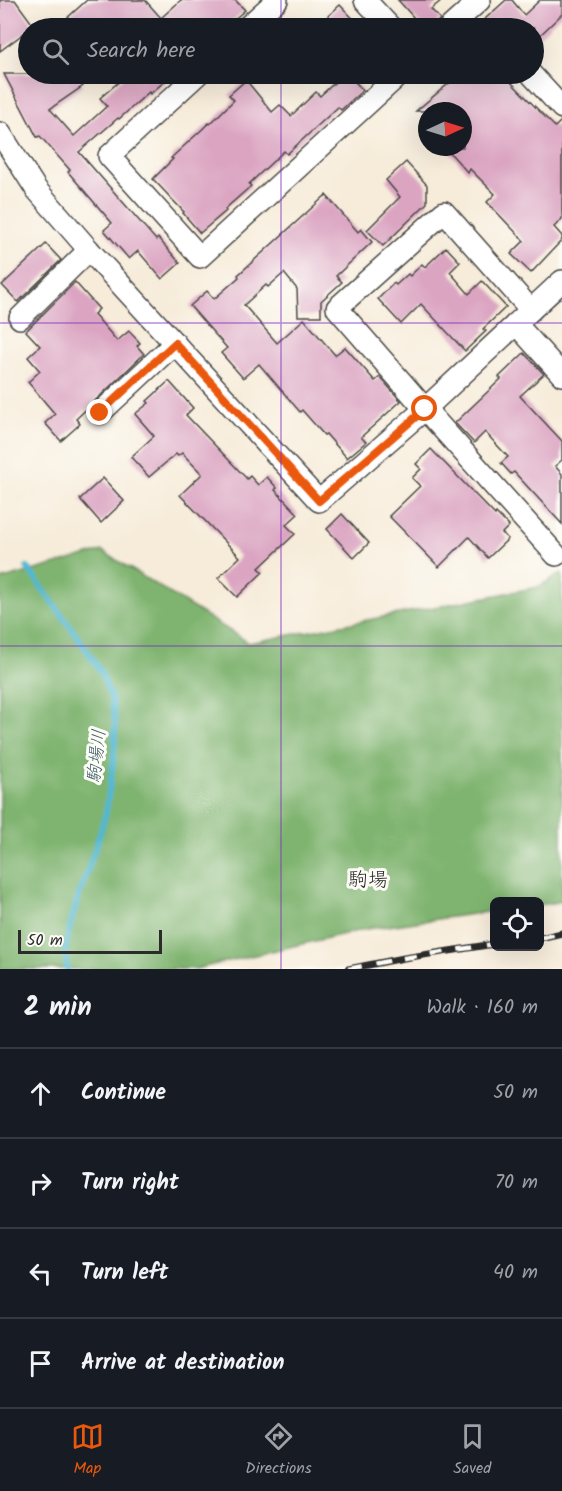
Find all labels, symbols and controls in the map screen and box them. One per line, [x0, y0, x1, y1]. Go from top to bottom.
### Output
search box [18, 18, 544, 84]
text: Search here [87, 34, 195, 69]
icon: search [39, 35, 72, 68]
north arrow [418, 102, 472, 156]
route start [411, 395, 437, 421]
route end [86, 399, 112, 425]
water label: 駒場川 [80, 728, 115, 785]
district label: 駒場 [348, 865, 388, 897]
map controls [490, 897, 544, 951]
button: locate [490, 897, 544, 951]
scale bar [18, 927, 162, 954]
text: 50 m [27, 928, 63, 953]
text: 2 min [24, 987, 92, 1029]
text: Walk · 160 m [427, 992, 538, 1024]
text: Continue [81, 1076, 166, 1111]
icon: ahead [24, 1077, 57, 1110]
text: 50 m [493, 1077, 538, 1109]
text: Turn right [81, 1166, 179, 1201]
icon: right [24, 1167, 57, 1200]
text: 70 m [495, 1167, 538, 1199]
text: Turn left [81, 1256, 168, 1291]
icon: left [24, 1257, 57, 1290]
text: 40 m [493, 1257, 538, 1289]
text: Arrive at destination [81, 1346, 284, 1381]
icon: arrive [24, 1347, 57, 1380]
tab: Map [71, 1420, 104, 1481]
tab: Directions [245, 1420, 312, 1481]
tab: Saved [453, 1420, 491, 1481]

